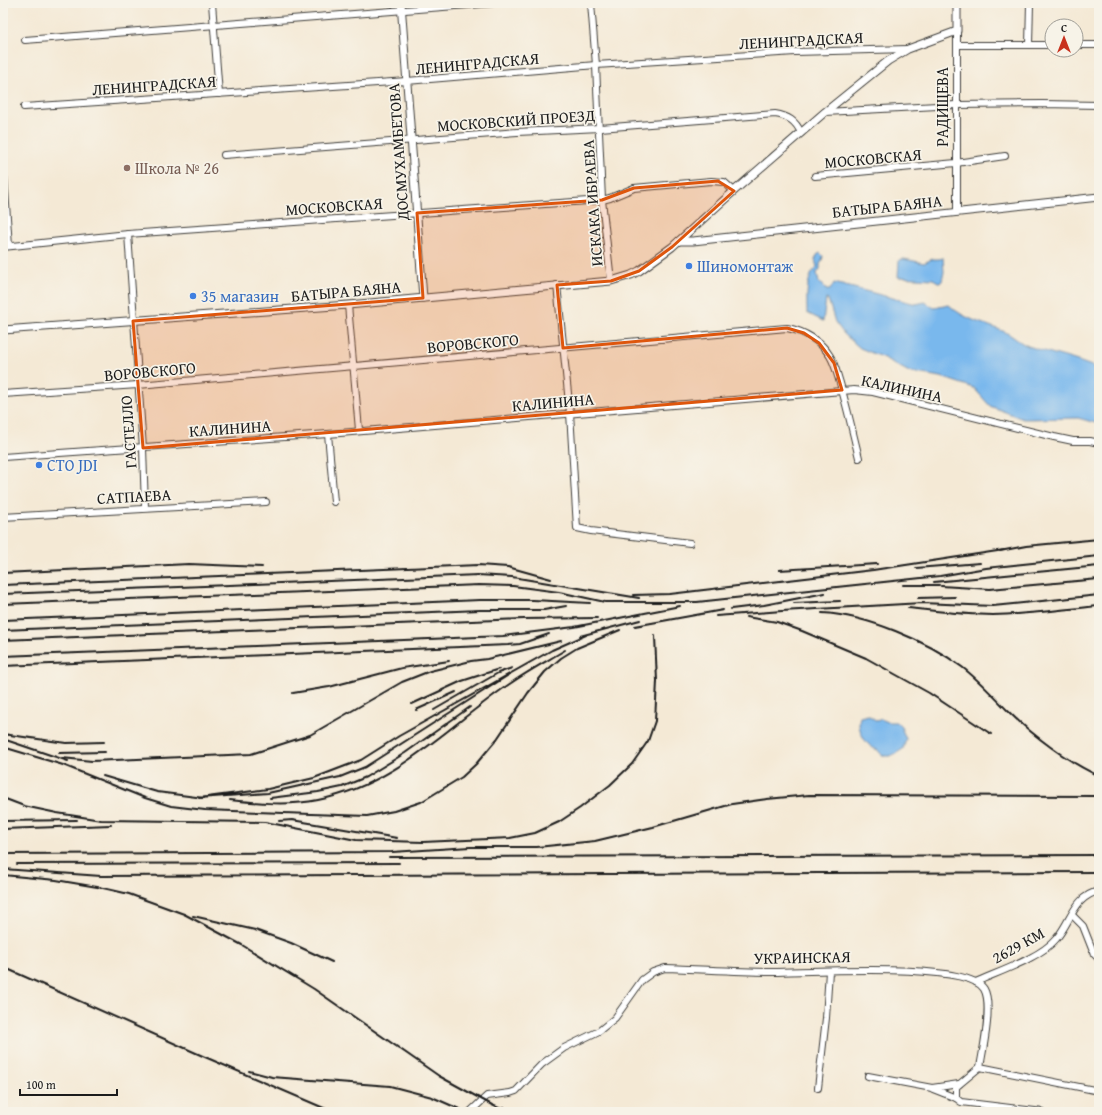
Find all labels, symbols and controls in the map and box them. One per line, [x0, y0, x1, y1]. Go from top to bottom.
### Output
north arrow [1044, 18, 1084, 58]
text: С [1061, 20, 1067, 36]
street label: ЛЕНИНГРАДСКАЯ [738, 25, 864, 55]
street label: ЛЕНИНГРАДСКАЯ [414, 46, 541, 80]
street label: РАДИЩЕВА [930, 67, 954, 147]
street label: ЛЕНИНГРАДСКАЯ [91, 69, 217, 101]
street label: ДОСМУХАМБЕТОВА [381, 82, 415, 223]
street label: МОСКОВСКИЙ ПРОЕЗД [436, 103, 596, 137]
street label: ИСКАКА ИБРАЕВА [576, 138, 608, 267]
street label: МОСКОВСКАЯ [824, 142, 923, 174]
place label: Школа № 26 [135, 156, 219, 180]
marker: Школа № 26 [122, 163, 132, 173]
street label: БАТЫРА БАЯНА [831, 188, 943, 224]
street label: МОСКОВСКАЯ [285, 191, 384, 221]
place label: Шиномонтаж [697, 254, 794, 278]
marker: Шиномонтаж [684, 261, 694, 271]
street label: БАТЫРА БАЯНА [290, 274, 402, 308]
place label: 35 магазин [201, 284, 279, 308]
marker: 35 магазин [188, 291, 198, 301]
street label: ВОРОВСКОГО [426, 327, 520, 359]
street label: ВОРОВСКОГО [103, 355, 197, 387]
street label: КАЛИНИНА [859, 368, 945, 408]
street label: КАЛИНИНА [511, 386, 595, 418]
street label: ГАСТЕЛЛО [113, 394, 143, 469]
street label: КАЛИНИНА [188, 413, 272, 443]
place label: СТО JDI [47, 453, 98, 477]
marker: СТО JDI [34, 460, 44, 470]
street label: САТПАЕВА [96, 482, 172, 510]
street label: 2629 КМ [987, 921, 1049, 969]
street label: УКРАИНСКАЯ [753, 944, 851, 970]
scale bar [20, 1071, 117, 1097]
text: 100 m [26, 1076, 56, 1093]

